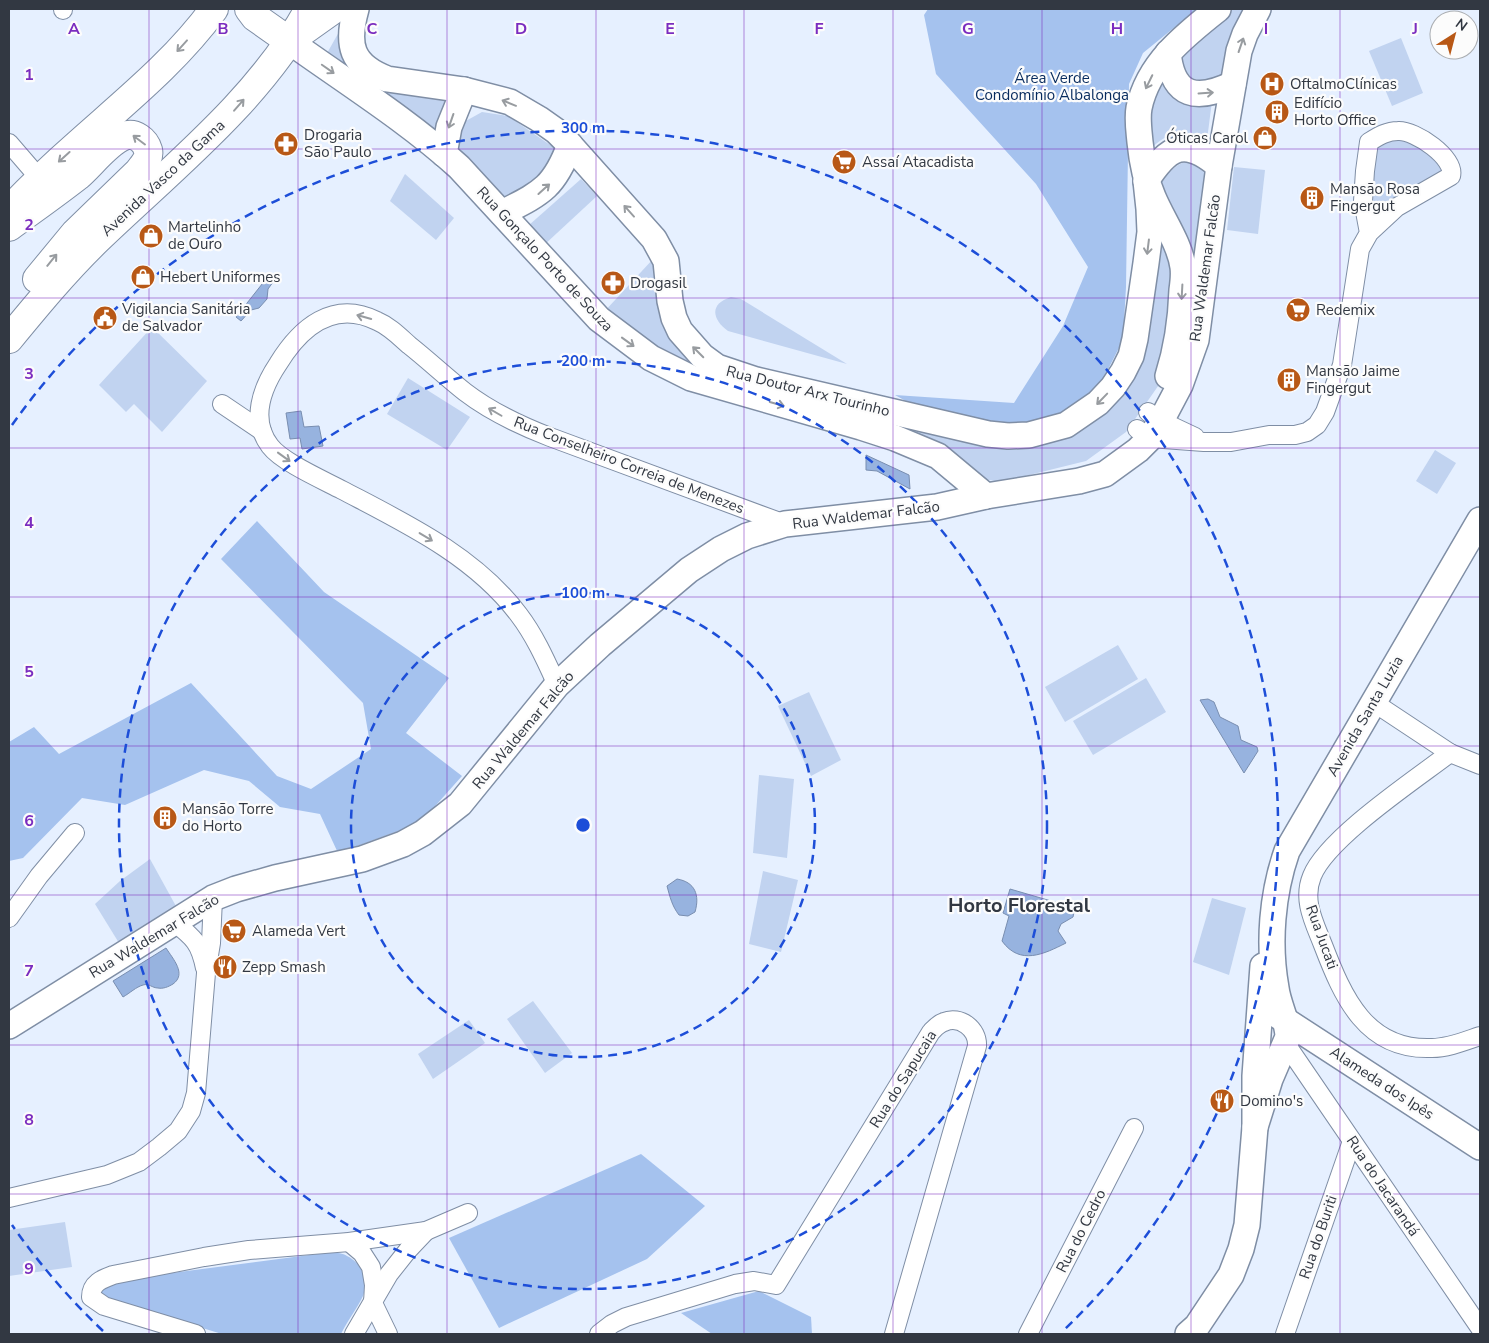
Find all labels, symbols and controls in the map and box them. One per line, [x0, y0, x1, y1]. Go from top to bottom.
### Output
north arrow [1429, 10, 1479, 60]
text: N [1452, 14, 1471, 36]
text: A [68, 18, 80, 40]
text: B [217, 18, 229, 40]
text: C [367, 18, 378, 40]
text: D [515, 18, 527, 40]
text: E [665, 18, 675, 40]
text: F [815, 18, 824, 40]
text: G [962, 18, 974, 40]
text: H [1111, 18, 1123, 40]
text: I [1264, 18, 1268, 40]
text: J [1411, 18, 1418, 40]
one-way arrow [1237, 37, 1246, 53]
one-way arrow [177, 40, 188, 53]
text: 1 [24, 64, 34, 86]
one-way arrow [321, 64, 335, 74]
park label: Área Verde Condomínio Albalonga [975, 68, 1129, 105]
hospital icon: OftalmoClínicas [1259, 71, 1285, 97]
one-way arrow [1144, 74, 1153, 89]
place label: OftalmoClínicas [1290, 74, 1397, 94]
one-way arrow [1198, 88, 1214, 97]
place label: Edifício Horto Office [1294, 93, 1376, 130]
one-way arrow [233, 98, 244, 111]
one-way arrow [502, 98, 518, 107]
building icon: Edifício Horto Office [1264, 99, 1290, 125]
one-way arrow [446, 113, 455, 128]
street label: Avenida Vasco da Gama [97, 115, 229, 241]
text: 300 m [561, 118, 605, 138]
place label: Drogaria São Paulo [304, 125, 372, 162]
shop icon: Óticas Carol [1252, 125, 1278, 151]
place label: Óticas Carol [1166, 127, 1249, 148]
pharmacy icon: Drogaria São Paulo [273, 131, 299, 157]
one-way arrow [132, 135, 146, 145]
supermarket icon: Assaí Atacadista [831, 149, 857, 175]
one-way arrow [57, 151, 70, 163]
place label: Assaí Atacadista [862, 152, 974, 172]
place label: Mansão Rosa Fingergut [1330, 179, 1420, 216]
street label: Rua Gonçalo Porto de Souza [472, 182, 618, 336]
one-way arrow [537, 183, 550, 194]
building icon: Mansão Rosa Fingergut [1299, 185, 1325, 211]
street label: Rua Waldemar Falcão [1185, 193, 1225, 343]
one-way arrow [623, 204, 634, 217]
text: 2 [24, 214, 34, 236]
place label: Martelinho de Ouro [168, 217, 241, 254]
shop icon: Martelinho de Ouro [138, 223, 164, 249]
one-way arrow [1143, 239, 1153, 255]
one-way arrow [46, 253, 57, 266]
shop icon: Hebert Uniformes [130, 264, 156, 290]
place label: Hebert Uniformes [160, 267, 280, 287]
pharmacy icon: Drogasil [600, 270, 626, 296]
place label: Drogasil [630, 273, 687, 293]
one-way arrow [1178, 284, 1187, 300]
supermarket icon: Redemix [1285, 297, 1311, 323]
place label: Vigilancia Sanitária de Salvador [121, 299, 250, 336]
place label: Redemix [1316, 300, 1375, 320]
public building icon: Vigilancia Sanitária de Salvador [92, 305, 118, 331]
one-way arrow [357, 311, 373, 321]
one-way arrow [621, 337, 634, 348]
one-way arrow [692, 345, 704, 358]
text: 200 m [561, 351, 605, 371]
street label: Rua Doutor Arx Tourinho [724, 361, 892, 421]
place label: Mansão Jaime Fingergut [1306, 361, 1400, 398]
text: 3 [24, 363, 34, 385]
building icon: Mansão Jaime Fingergut [1276, 367, 1302, 393]
one-way arrow [1096, 393, 1108, 405]
one-way arrow [769, 399, 785, 409]
one-way arrow [487, 407, 502, 417]
street label: Rua Conselheiro Correia de Menezes [511, 412, 747, 518]
one-way arrow [277, 452, 291, 462]
street label: Rua Waldemar Falcão [791, 496, 941, 534]
text: 4 [24, 512, 34, 534]
one-way arrow [419, 532, 433, 542]
text: 100 m [561, 583, 605, 603]
street label: Avenida Santa Luzia [1322, 652, 1408, 780]
text: 5 [24, 661, 34, 683]
street label: Rua Waldemar Falcão [468, 667, 578, 793]
place label: Mansão Torre do Horto [182, 799, 274, 836]
building icon: Mansão Torre do Horto [152, 805, 178, 831]
text: 6 [24, 810, 34, 832]
centre of rings [574, 816, 592, 834]
street label: Rua Waldemar Falcão [85, 889, 223, 983]
district label: Horto Florestal [948, 892, 1091, 919]
street label: Rua Jucati [1301, 902, 1343, 972]
supermarket icon: Alameda Vert [221, 918, 247, 944]
place label: Alameda Vert [252, 921, 346, 941]
restaurant icon: Zepp Smash [212, 954, 238, 980]
place label: Zepp Smash [242, 957, 326, 977]
text: 7 [24, 960, 34, 982]
street label: Rua do Sapucaia [865, 1026, 941, 1132]
street label: Alameda dos Ipês [1326, 1042, 1438, 1124]
restaurant icon: Domino's [1209, 1088, 1235, 1114]
place label: Domino's [1240, 1091, 1303, 1111]
text: 8 [24, 1109, 34, 1131]
street label: Rua do Jacarandá [1342, 1132, 1424, 1240]
street label: Rua do Cedro [1051, 1186, 1111, 1276]
street label: Rua do Buriti [1294, 1192, 1342, 1282]
text: 9 [24, 1258, 34, 1280]

